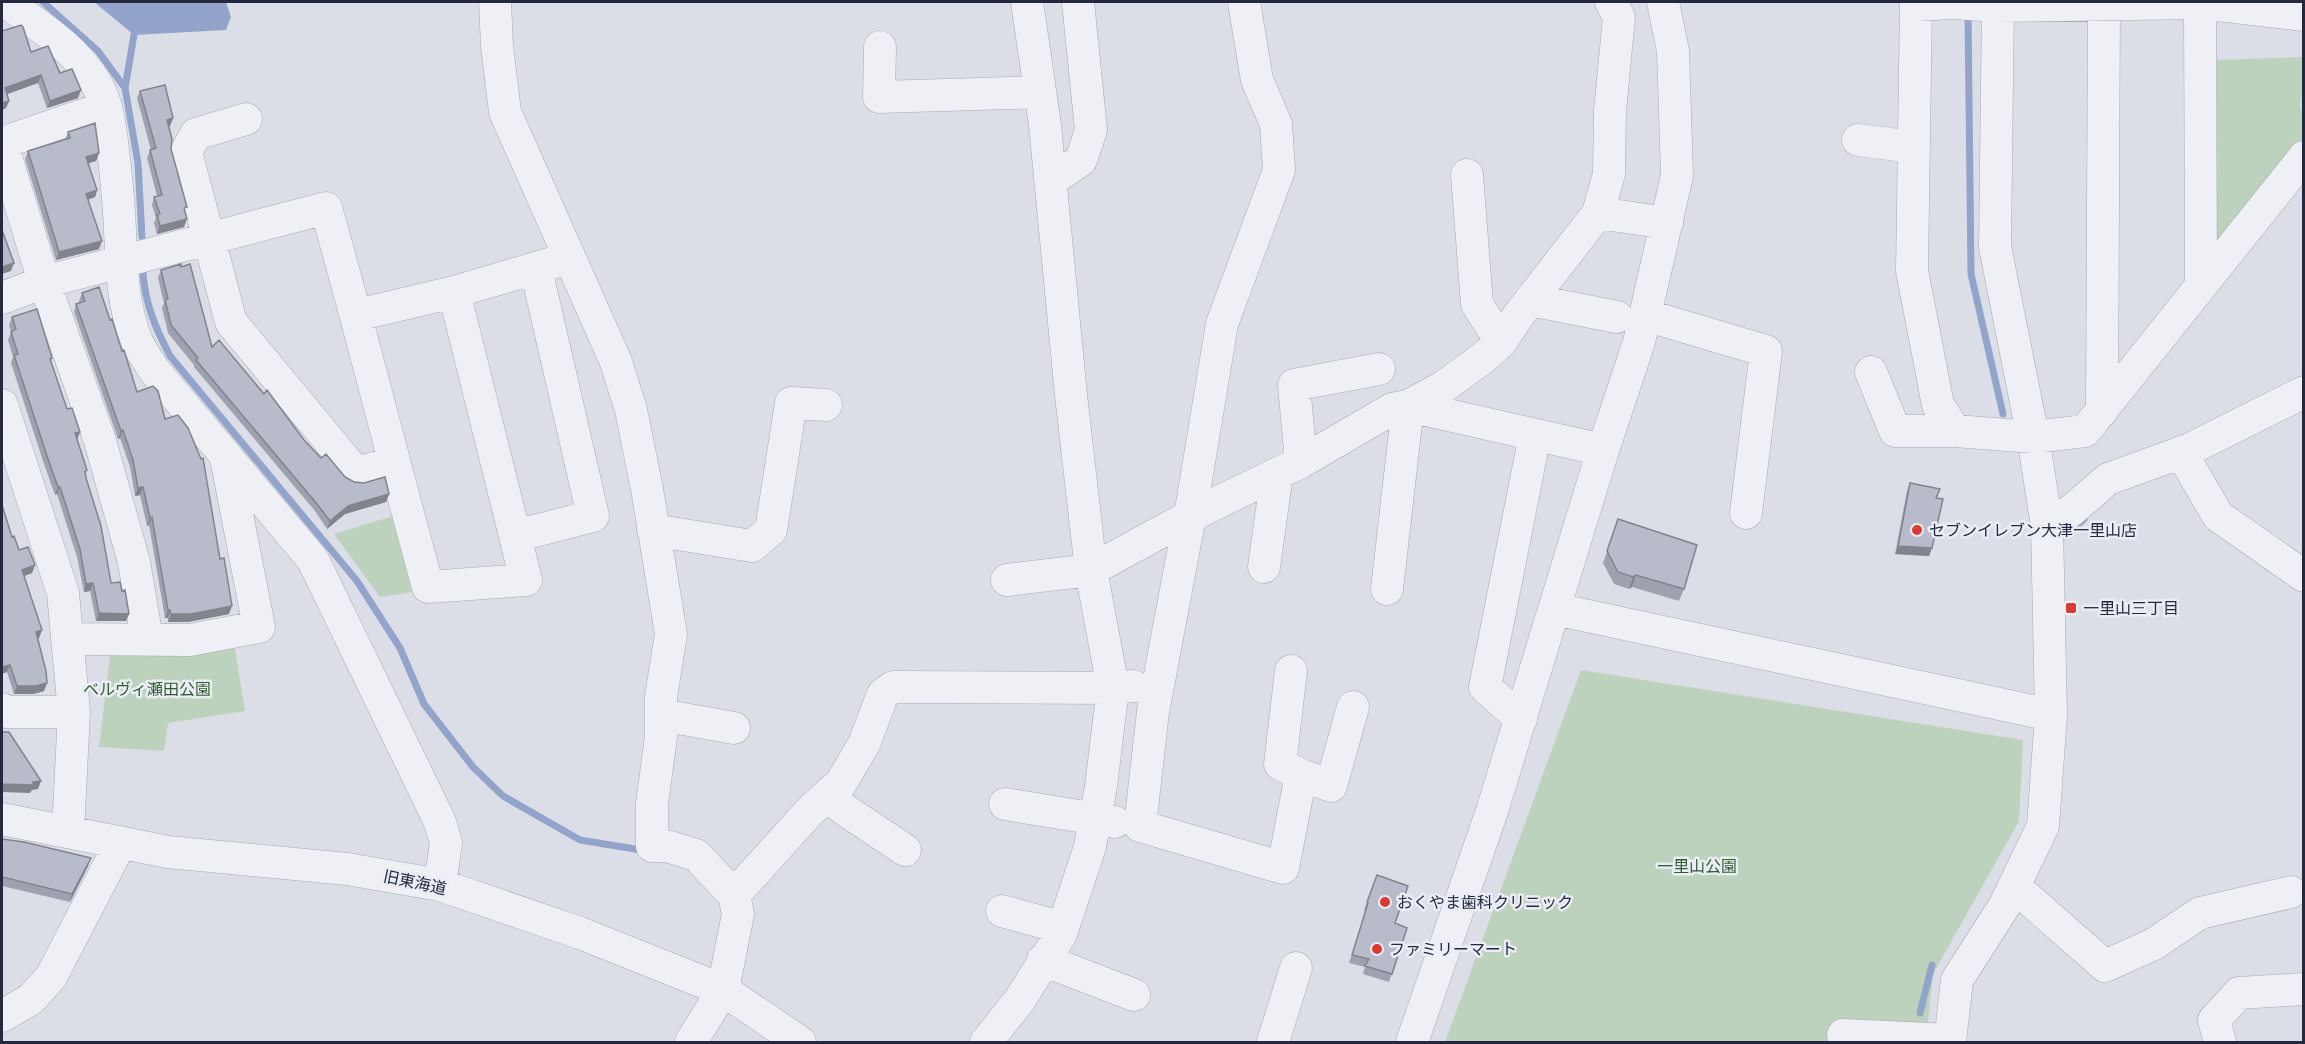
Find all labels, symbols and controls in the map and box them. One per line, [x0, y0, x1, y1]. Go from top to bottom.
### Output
place label: セブンイレブン大津一里山店 [1929, 521, 2137, 541]
marker: セブンイレブン大津一里山店 [1910, 523, 1924, 537]
place label: 一里山三丁目 [2083, 599, 2179, 619]
marker: 一里山三丁目 [2064, 601, 2078, 615]
park label: ベルヴィ瀬田公園 [83, 680, 211, 700]
park label: 一里山公園 [1657, 857, 1737, 877]
street label: 旧東海道 [381, 867, 448, 899]
place label: おくやま歯科クリニック [1397, 893, 1573, 913]
marker: おくやま歯科クリニック [1378, 895, 1392, 909]
place label: ファミリーマート [1389, 940, 1517, 960]
marker: ファミリーマート [1370, 942, 1384, 956]

